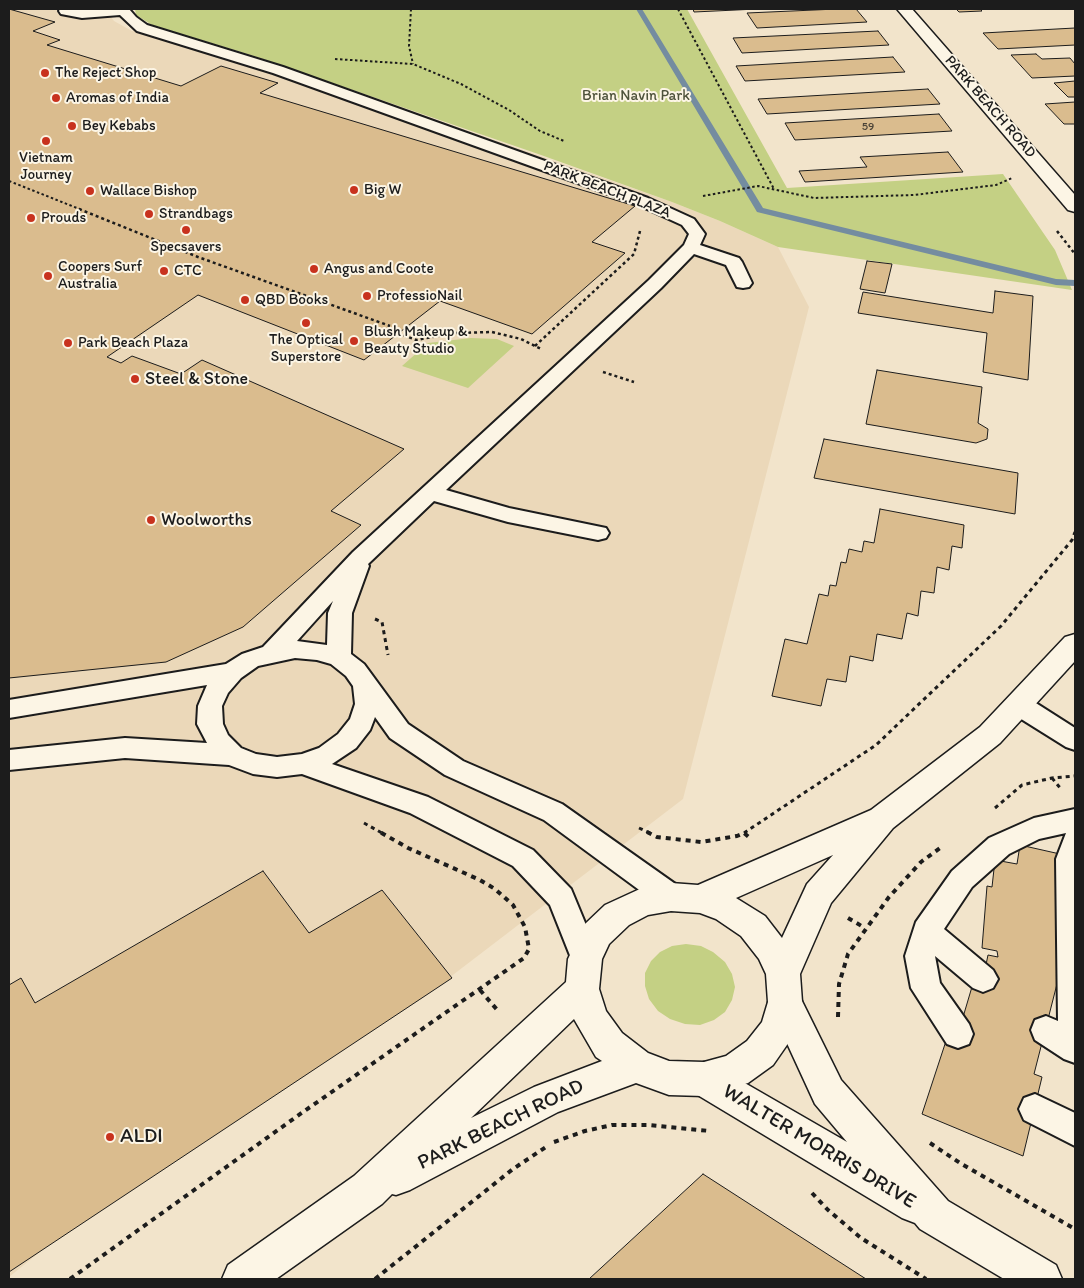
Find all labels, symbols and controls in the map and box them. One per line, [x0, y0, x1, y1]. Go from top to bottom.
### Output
street label: PARK BEACH ROAD [941, 52, 1039, 162]
place label: The Reject Shop [55, 64, 156, 82]
marker: The Reject Shop [39, 67, 51, 79]
park label: Brian Navin Park [582, 87, 690, 105]
place label: Aromas of India [66, 89, 169, 107]
marker: Aromas of India [50, 92, 62, 104]
place label: Bey Kebabs [82, 117, 156, 135]
marker: Bey Kebabs [66, 120, 78, 132]
house number: 59 [862, 120, 874, 134]
marker: Vietnam Journey [40, 135, 52, 147]
place label: Vietnam Journey [19, 149, 73, 184]
street label: PARK BEACH PLAZA [541, 157, 673, 223]
place label: Big W [364, 181, 401, 199]
place label: Wallace Bishop [100, 182, 197, 200]
marker: Big W [348, 184, 360, 196]
marker: Wallace Bishop [84, 185, 96, 197]
place label: Strandbags [159, 205, 233, 223]
marker: Strandbags [143, 208, 155, 220]
place label: Prouds [41, 209, 86, 227]
marker: Prouds [25, 212, 37, 224]
marker: Specsavers [180, 224, 192, 236]
place label: Specsavers [150, 238, 222, 256]
place label: Coopers Surf Australia [58, 258, 142, 293]
place label: Angus and Coote [324, 260, 434, 278]
place label: CTC [174, 262, 202, 280]
marker: Angus and Coote [308, 263, 320, 275]
marker: CTC [158, 265, 170, 277]
marker: Coopers Surf Australia [42, 270, 54, 282]
place label: ProfessioNail [377, 287, 462, 305]
marker: ProfessioNail [361, 290, 373, 302]
place label: QBD Books [255, 291, 328, 309]
marker: QBD Books [239, 294, 251, 306]
marker: The Optical Superstore [300, 317, 312, 329]
place label: Blush Makeup & Beauty Studio [364, 323, 468, 358]
place label: The Optical Superstore [269, 331, 343, 366]
place label: Park Beach Plaza [78, 334, 188, 352]
marker: Blush Makeup & Beauty Studio [348, 335, 360, 347]
marker: Park Beach Plaza [62, 337, 74, 349]
place label: Steel & Stone [145, 368, 248, 390]
marker: Steel & Stone [129, 373, 141, 385]
place label: Woolworths [161, 509, 252, 531]
marker: Woolworths [145, 514, 157, 526]
street label: PARK BEACH ROAD [414, 1074, 588, 1176]
street label: WALTER MORRIS DRIVE [718, 1079, 920, 1215]
place label: ALDI [120, 1124, 163, 1150]
marker: ALDI [104, 1131, 116, 1143]

